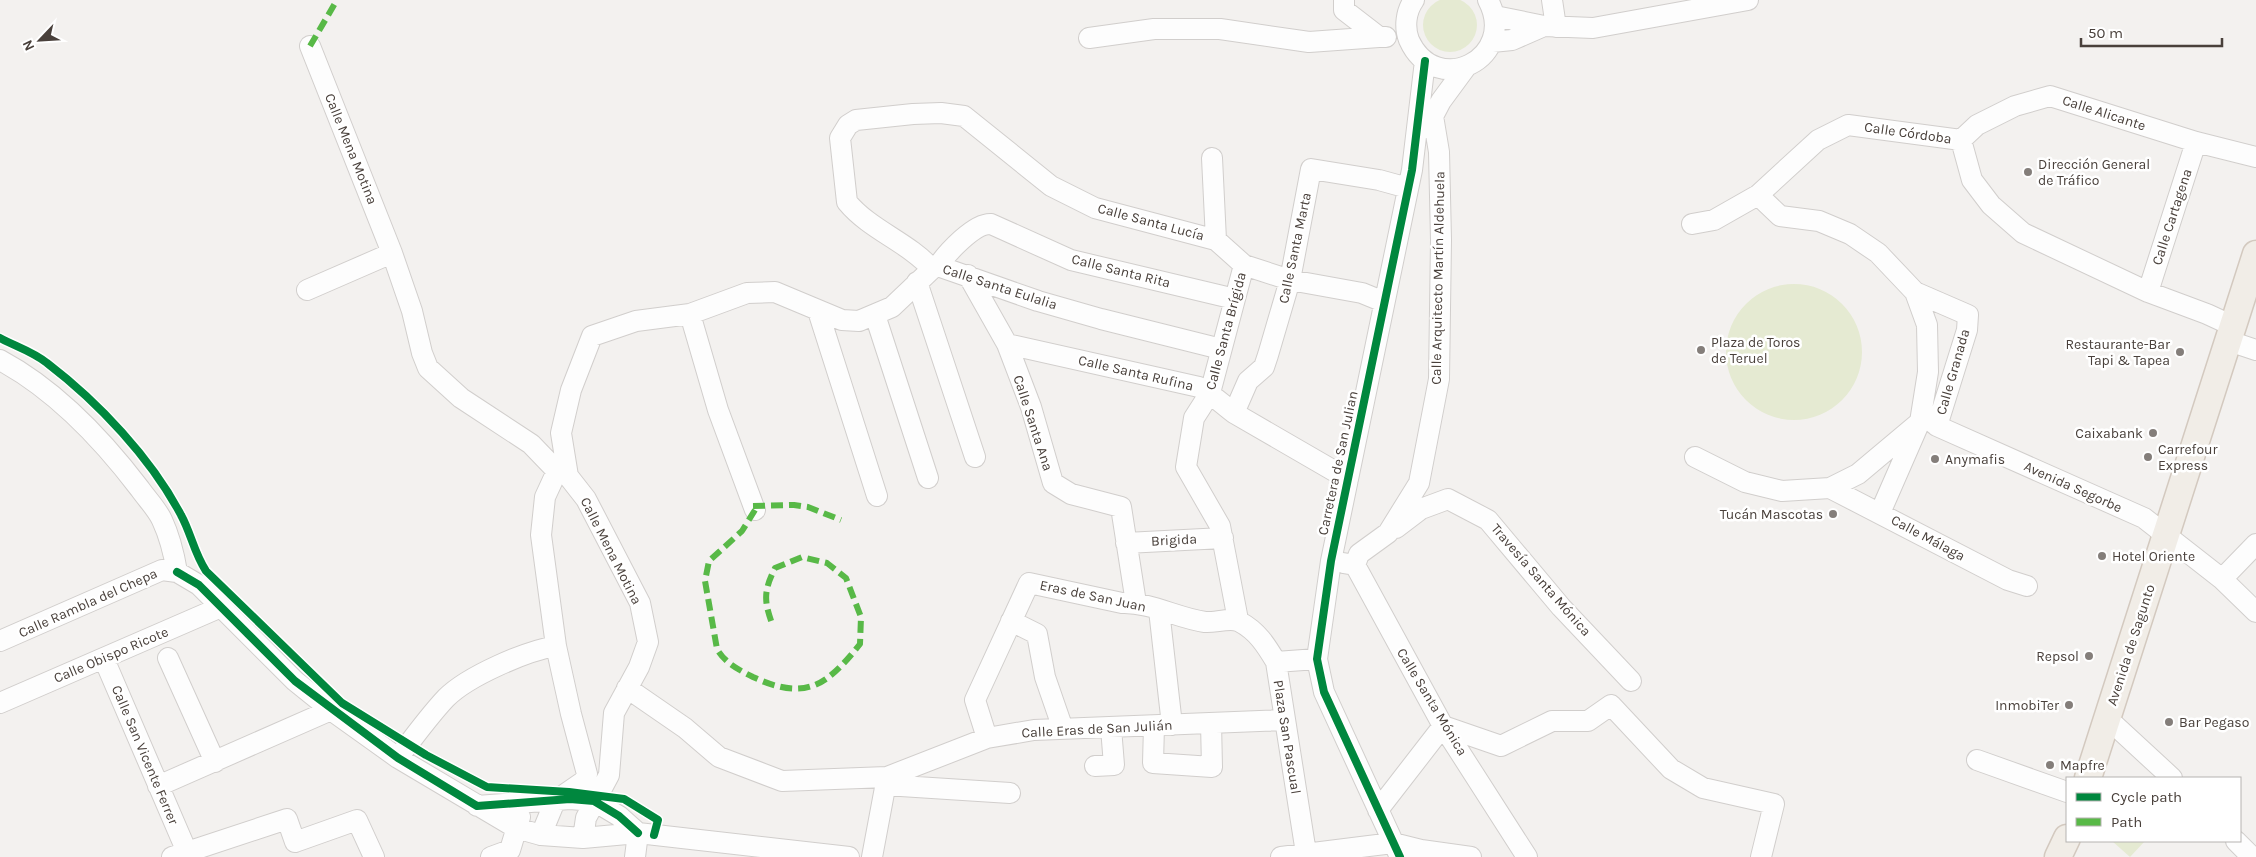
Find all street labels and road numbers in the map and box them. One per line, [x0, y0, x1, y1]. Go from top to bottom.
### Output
street label: Calle Mena Motina [321, 91, 381, 207]
street label: Calle Alicante [2060, 92, 2148, 134]
street label: Calle Córdoba [1863, 118, 1953, 148]
street label: Calle Cartagena [2148, 167, 2196, 267]
street label: Calle Arquitecto Martín Aldehuela [1428, 171, 1448, 385]
street label: Calle Santa Marta [1275, 191, 1315, 305]
street label: Calle Santa Lucía [1096, 200, 1206, 244]
street label: Calle Santa Rita [1070, 251, 1172, 291]
street label: Calle Santa Eulalia [941, 260, 1059, 314]
street label: Calle Santa Brígida [1202, 270, 1250, 392]
street label: Calle Granada [1933, 327, 1973, 417]
street label: Calle Santa Rufina [1077, 351, 1195, 395]
street label: Calle Santa Ana [1010, 373, 1056, 473]
street label: Carretera de San Julian [1314, 389, 1362, 537]
street label: Avenida Segorbe [2021, 458, 2125, 516]
street label: Calle Mena Motina [577, 494, 645, 608]
street label: Calle Málaga [1888, 511, 1968, 565]
street label: Travesía Santa Mónica [1488, 520, 1594, 640]
street label: Brigida [1151, 530, 1197, 550]
street label: Calle Rambla del Chepa [16, 565, 160, 641]
street label: Eras de San Juan [1038, 576, 1148, 616]
street label: Avenida de Sagunto [2103, 582, 2159, 708]
street label: Calle Obispo Ricote [51, 623, 171, 687]
street label: Calle Santa Mónica [1393, 645, 1471, 759]
street label: Plaza San Pascual [1270, 679, 1304, 795]
street label: Calle San Vicente Ferrer [108, 683, 182, 828]
street label: Calle Eras de San Julián [1021, 717, 1173, 741]

